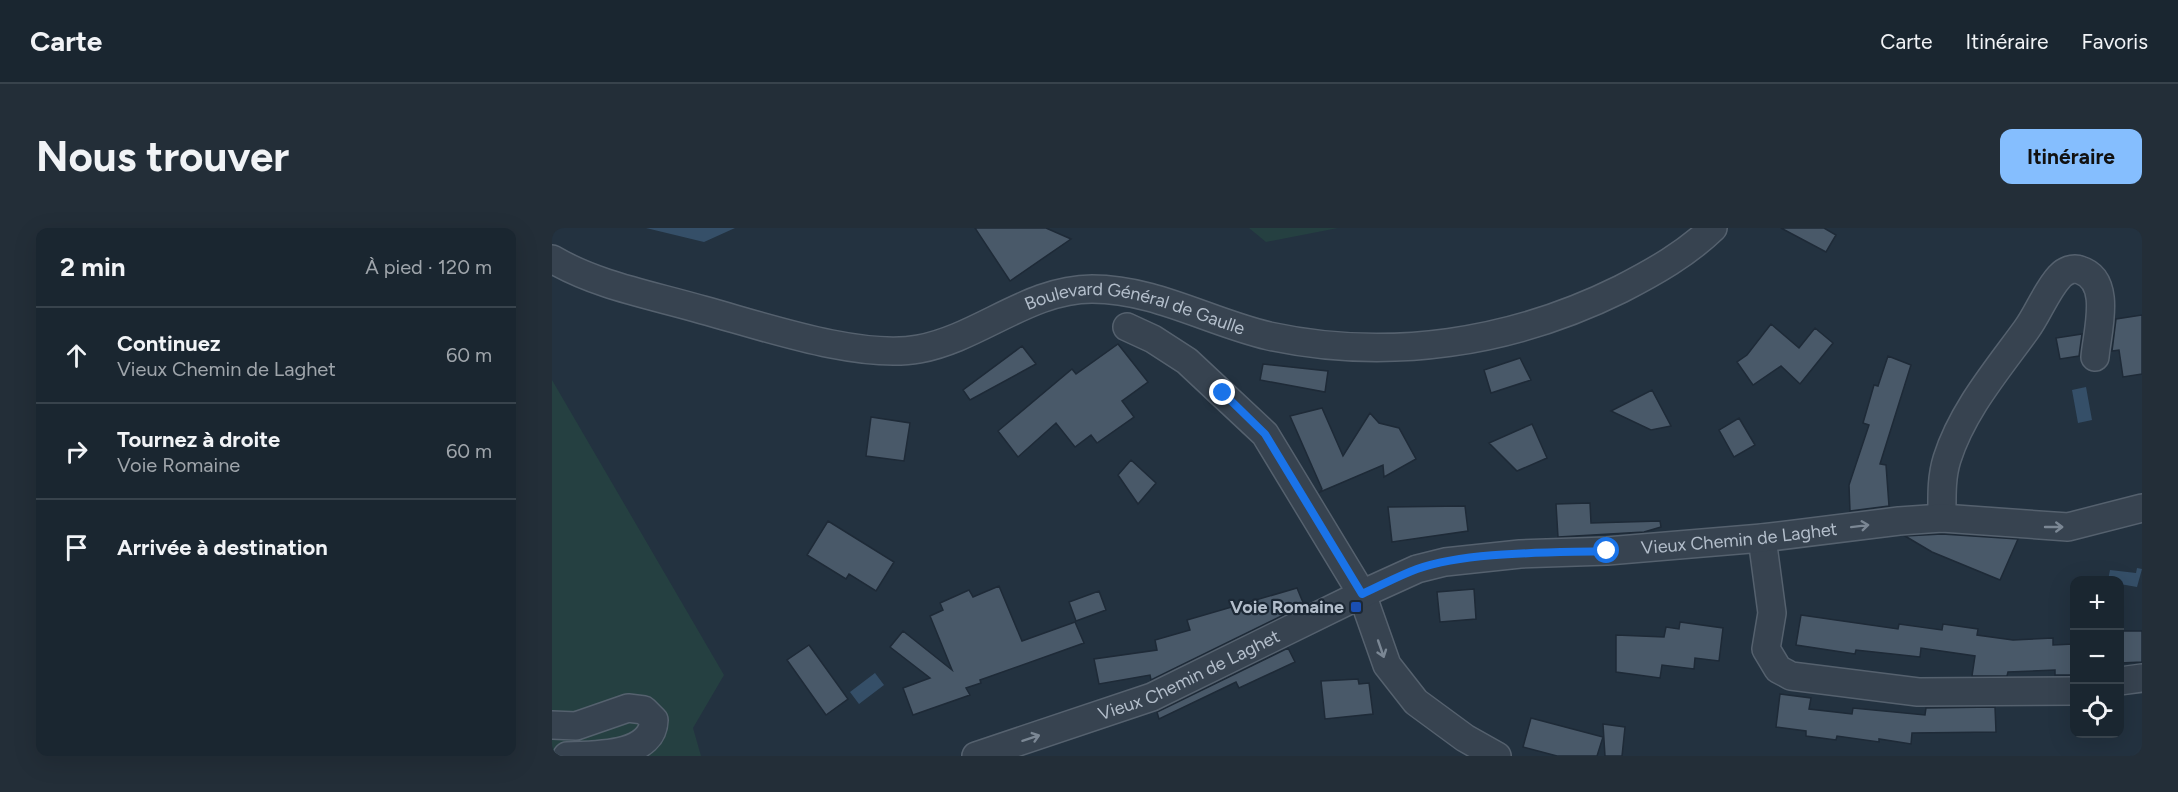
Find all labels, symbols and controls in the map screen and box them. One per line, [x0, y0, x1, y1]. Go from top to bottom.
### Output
text: Carte [30, 24, 102, 58]
text: Carte [1880, 29, 1933, 54]
text: Itinéraire [1966, 29, 2049, 54]
text: Favoris [2082, 29, 2148, 54]
button: Itinéraire [2000, 129, 2142, 184]
text: Nous trouver [36, 131, 289, 182]
text: 2 min [60, 251, 126, 283]
text: À pied · 120 m [365, 255, 492, 279]
street label: Boulevard Général de Gaulle [1021, 278, 1248, 340]
text: Continuez [117, 330, 221, 357]
icon: ahead [60, 339, 93, 372]
text: 60 m [446, 343, 492, 367]
text: Vieux Chemin de Laghet [117, 357, 336, 381]
route end [1209, 379, 1235, 405]
text: Tournez à droite [117, 426, 280, 453]
icon: right [60, 435, 93, 468]
text: 60 m [446, 439, 492, 463]
text: Voie Romaine [117, 453, 240, 477]
street label: Vieux Chemin de Laghet [1640, 518, 1839, 559]
one-way arrow [1849, 520, 1869, 531]
one-way arrow [2043, 521, 2063, 533]
icon: arrive [60, 531, 93, 564]
text: Arrivée à destination [117, 534, 328, 561]
route start [1593, 537, 1619, 563]
map controls [2070, 576, 2124, 738]
button: + [2070, 576, 2124, 630]
place label: Voie Romaine [1230, 596, 1344, 618]
marker: Voie Romaine [1349, 600, 1363, 614]
street label: Vieux Chemin de Laghet [1095, 625, 1284, 725]
button: − [2070, 630, 2124, 684]
one-way arrow [1377, 640, 1388, 658]
button: locate [2070, 684, 2124, 738]
one-way arrow [1021, 732, 1040, 743]

